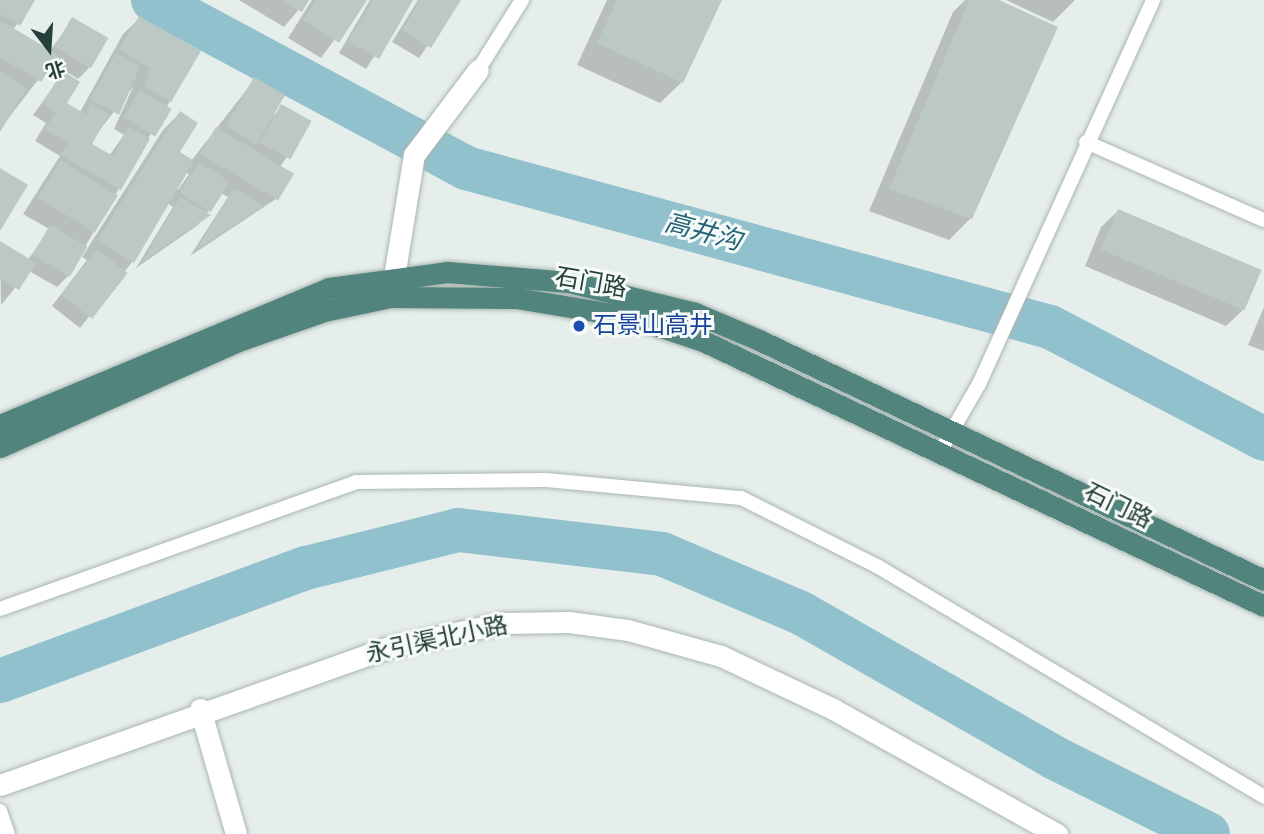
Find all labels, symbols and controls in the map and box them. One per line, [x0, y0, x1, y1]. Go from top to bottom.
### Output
north arrow [14, 14, 84, 84]
text: 北 [43, 56, 68, 83]
water label: 高井沟 [661, 207, 745, 257]
street label: 石门路 [553, 263, 629, 303]
place label: 石景山高井 [593, 312, 713, 340]
marker: 石景山高井 [571, 318, 587, 334]
street label: 石门路 [1079, 477, 1157, 535]
street label: 永引渠北小路 [364, 611, 510, 669]

